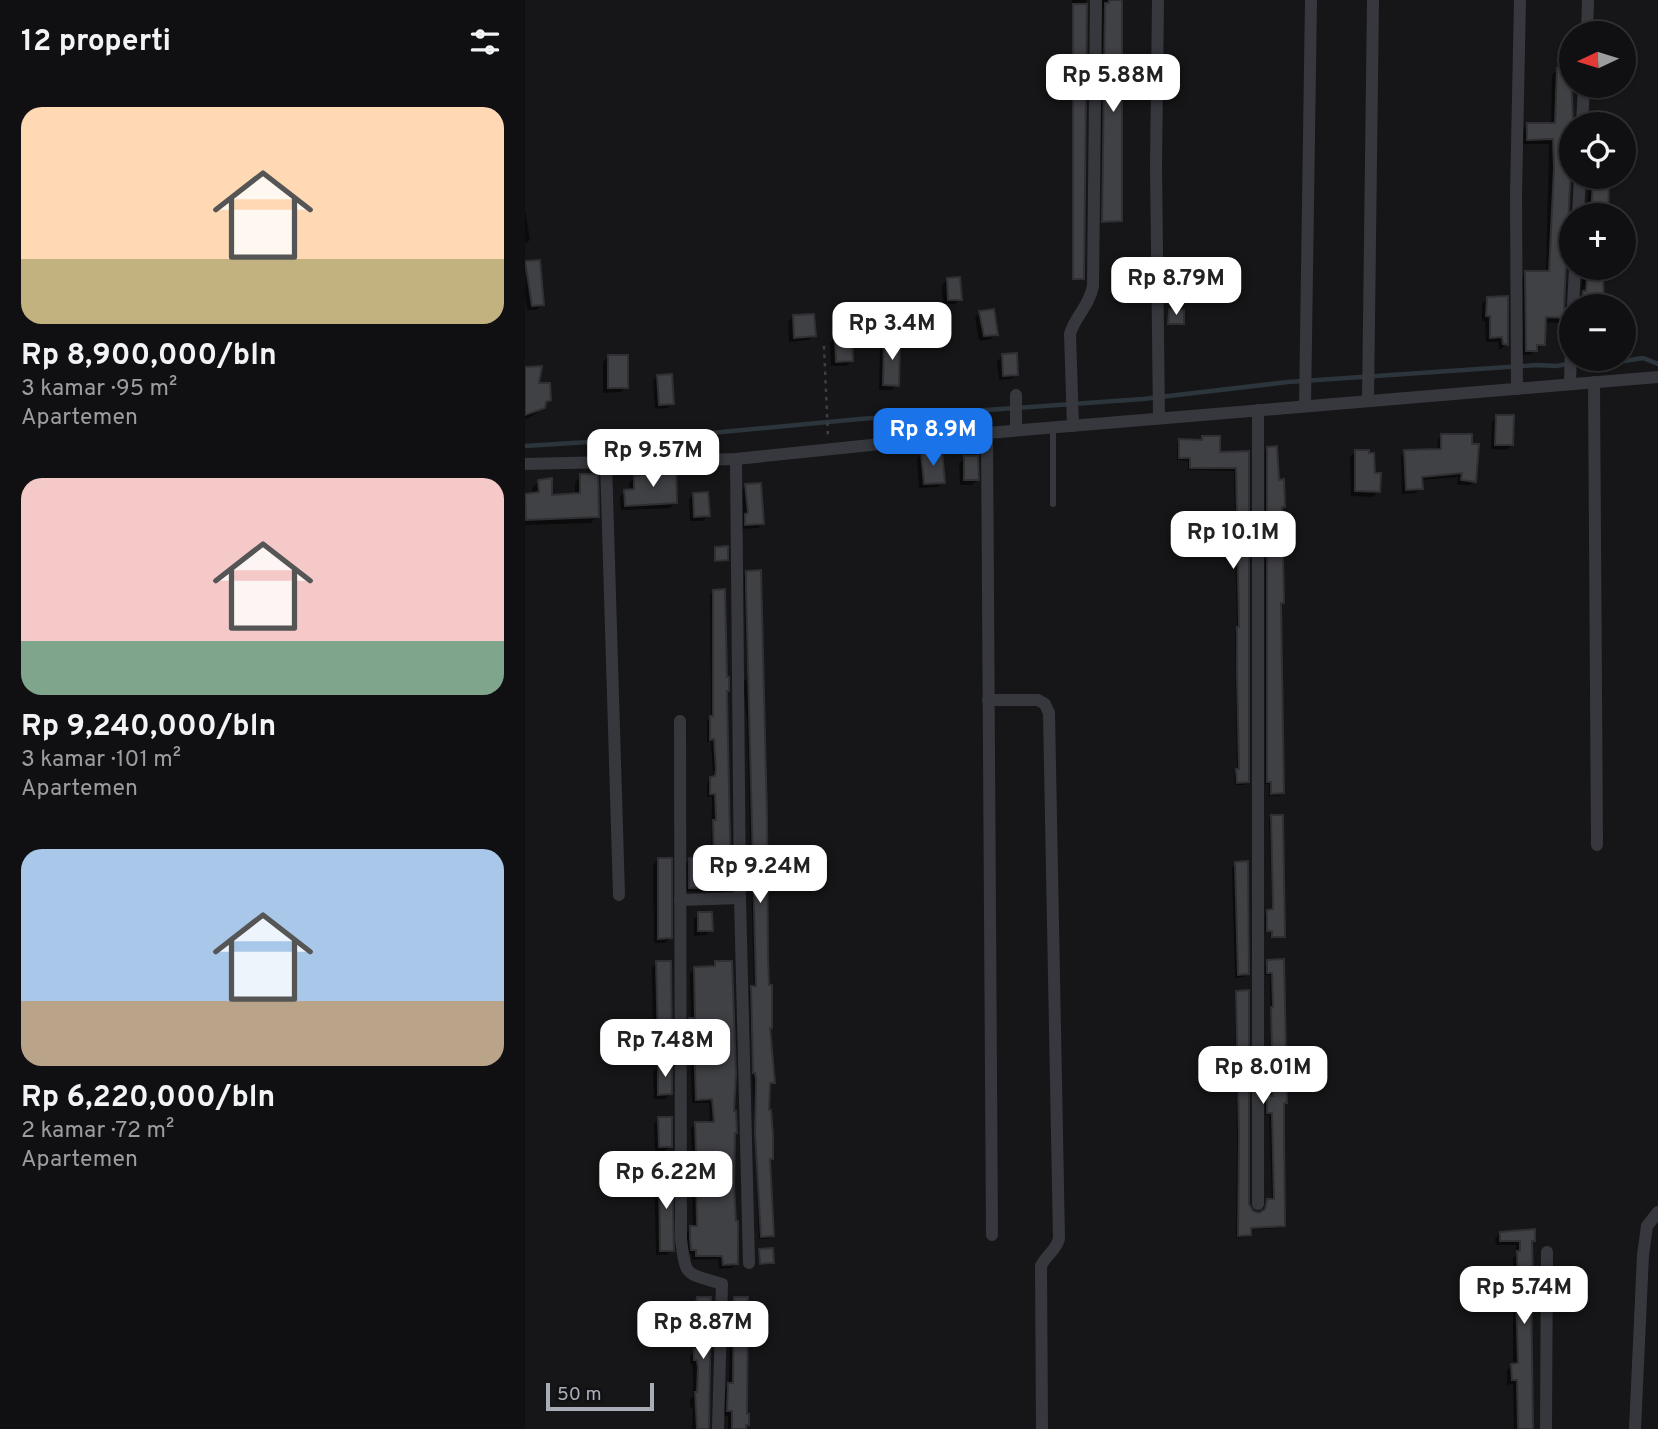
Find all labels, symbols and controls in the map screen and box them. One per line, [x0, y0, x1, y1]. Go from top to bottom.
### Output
north arrow [1559, 21, 1636, 98]
map controls [1559, 21, 1636, 371]
icon: filters [466, 23, 504, 61]
text: 12 properti [21, 24, 171, 61]
pin: Rp 5.88M [1041, 54, 1185, 114]
text: Rp 5.88M [1062, 62, 1164, 91]
button: locate [1559, 112, 1636, 189]
icon: home [200, 152, 326, 278]
button: + [1559, 203, 1636, 280]
pin: Rp 8.79M [1104, 258, 1248, 317]
text: Rp 8.79M [1127, 265, 1225, 294]
button: − [1559, 294, 1636, 371]
pin: Rp 3.4M [827, 302, 957, 362]
text: Rp 3.4M [848, 310, 936, 339]
text: Rp 8,900,000/bln [21, 338, 277, 375]
text: 3 kamar · 95 m² [21, 375, 177, 404]
text: Apartemen [21, 404, 138, 433]
pin: Rp 8.9M [868, 408, 998, 468]
text: Rp 8.9M [889, 416, 977, 445]
pin: Rp 9.57M [581, 430, 725, 489]
text: Rp 9.57M [603, 437, 703, 466]
pin: Rp 10.1M [1161, 512, 1305, 571]
text: Rp 10.1M [1187, 519, 1279, 548]
icon: home [200, 523, 326, 649]
text: Rp 9,240,000/bln [21, 709, 276, 746]
text: 3 kamar · 101 m² [21, 746, 181, 775]
text: Apartemen [21, 775, 138, 804]
pin: Rp 9.24M [688, 846, 832, 905]
text: Rp 9.24M [709, 853, 811, 882]
icon: home [200, 894, 326, 1020]
pin: Rp 7.48M [593, 1020, 737, 1079]
text: Rp 7.48M [616, 1027, 714, 1056]
pin: Rp 8.01M [1191, 1046, 1335, 1106]
text: Rp 8.01M [1214, 1054, 1312, 1083]
text: Rp 6,220,000/bln [21, 1080, 275, 1117]
text: 2 kamar · 72 m² [21, 1117, 174, 1146]
text: Apartemen [21, 1146, 138, 1175]
pin: Rp 6.22M [594, 1152, 738, 1211]
text: Rp 6.22M [615, 1159, 717, 1188]
pin: Rp 5.74M [1452, 1266, 1596, 1326]
text: Rp 5.74M [1476, 1274, 1572, 1303]
pin: Rp 8.87M [631, 1302, 775, 1361]
text: Rp 8.87M [653, 1309, 753, 1338]
scale bar [546, 1380, 655, 1412]
text: 50 m [557, 1383, 602, 1407]

